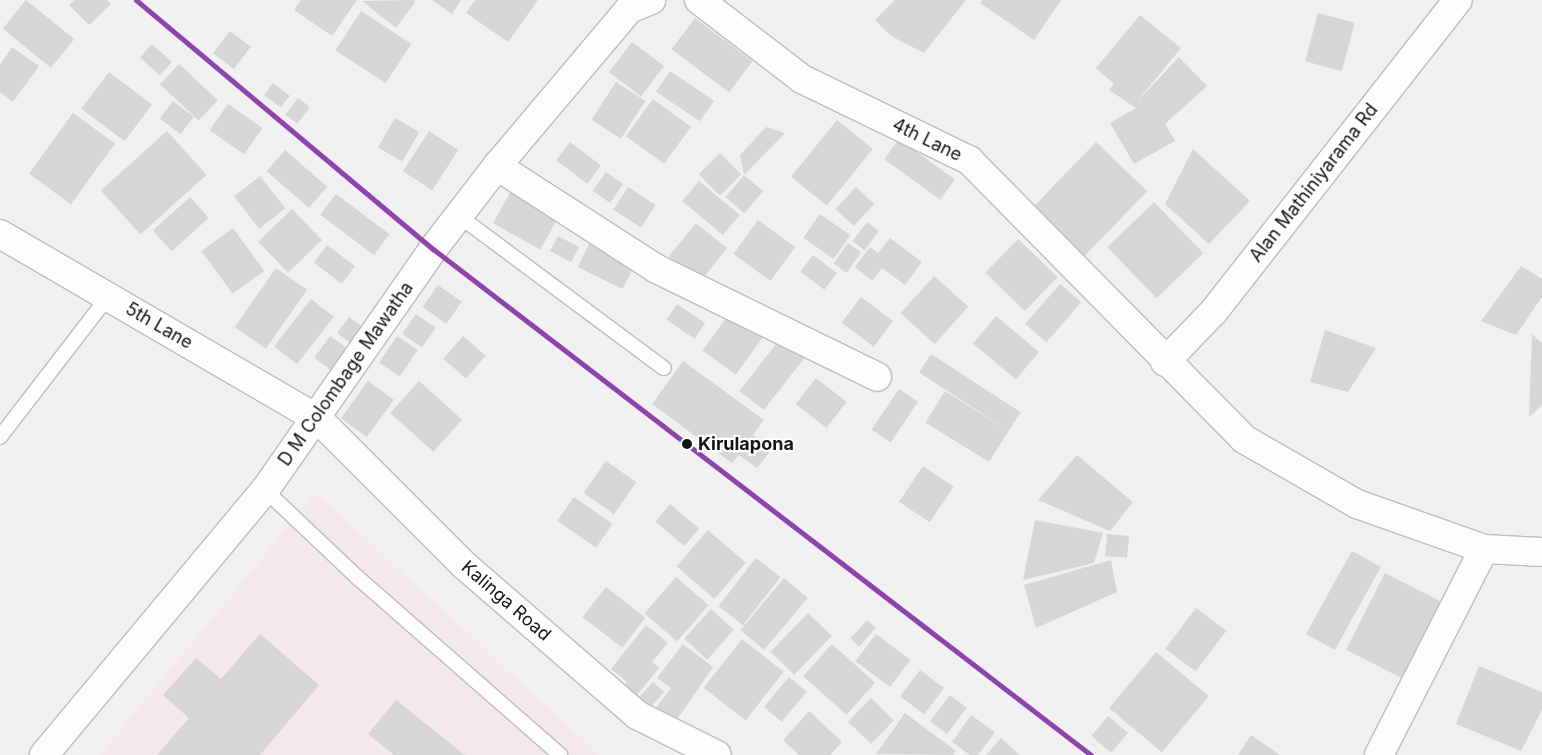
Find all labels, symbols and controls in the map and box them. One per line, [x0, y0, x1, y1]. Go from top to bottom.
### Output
street label: Alan Mathiniyarama Rd [1245, 99, 1383, 267]
street label: 4th Lane [889, 114, 965, 166]
street label: D M Colombage Mawatha [274, 278, 418, 470]
street label: 5th Lane [122, 298, 196, 354]
place label: Kirulapona [698, 433, 794, 455]
marker: Kirulapona [680, 437, 694, 451]
street label: Kalinga Road [457, 556, 555, 646]

